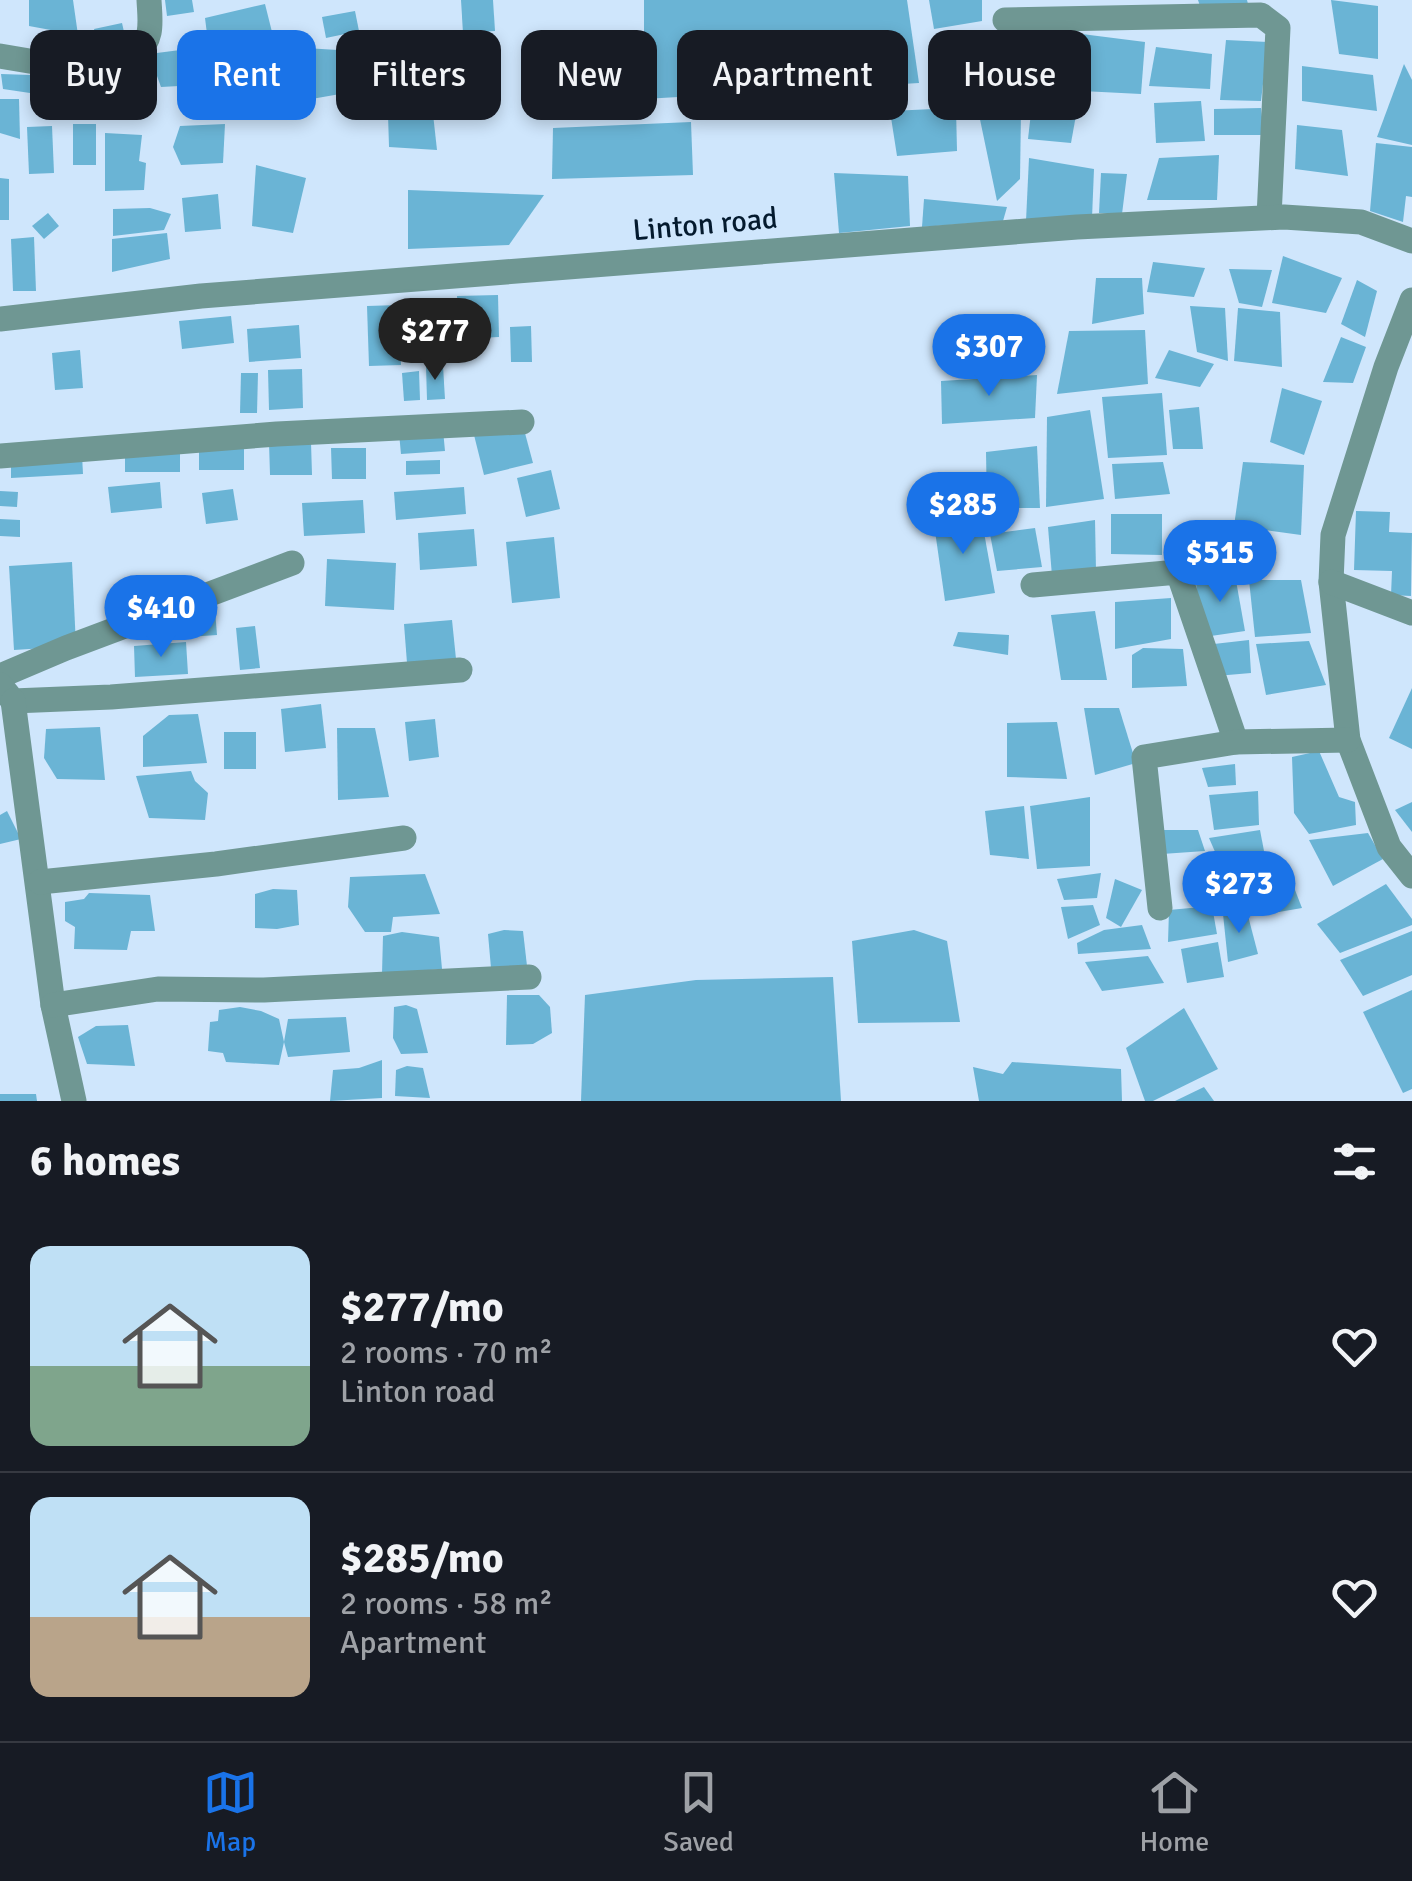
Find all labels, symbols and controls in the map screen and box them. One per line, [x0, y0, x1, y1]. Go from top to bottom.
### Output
chip: Buy [30, 30, 157, 120]
chip: Rent [177, 30, 316, 120]
chip: Filters [336, 30, 501, 120]
chip: New [521, 30, 657, 120]
chip: Apartment [677, 30, 908, 120]
chip: House [928, 30, 1091, 120]
street label: Linton road [631, 200, 779, 249]
pin: $277 [376, 298, 494, 383]
text: $277 [400, 311, 470, 350]
pin: $307 [930, 314, 1048, 399]
text: $307 [954, 327, 1024, 366]
pin: $285 [904, 472, 1022, 557]
text: $285 [928, 485, 998, 524]
pin: $515 [1161, 520, 1279, 605]
text: $515 [1185, 533, 1255, 572]
pin: $410 [102, 575, 220, 660]
text: $410 [126, 588, 196, 627]
pin: $273 [1180, 851, 1298, 936]
text: $273 [1204, 864, 1274, 903]
icon: filters [1327, 1134, 1382, 1189]
text: 6 homes [30, 1136, 180, 1187]
text: $277/mo [340, 1282, 504, 1333]
icon: home [110, 1286, 230, 1406]
icon: heart [1327, 1319, 1382, 1374]
text: 2 rooms · 70 m² [340, 1333, 553, 1372]
text: Linton road [340, 1372, 495, 1411]
text: $285/mo [340, 1533, 504, 1584]
icon: home [110, 1537, 230, 1657]
icon: heart [1327, 1570, 1382, 1625]
text: 2 rooms · 58 m² [340, 1584, 553, 1623]
text: Apartment [340, 1623, 487, 1662]
tab: Map [203, 1765, 258, 1859]
tab: Saved [663, 1765, 734, 1859]
tab: Home [1139, 1765, 1209, 1859]

